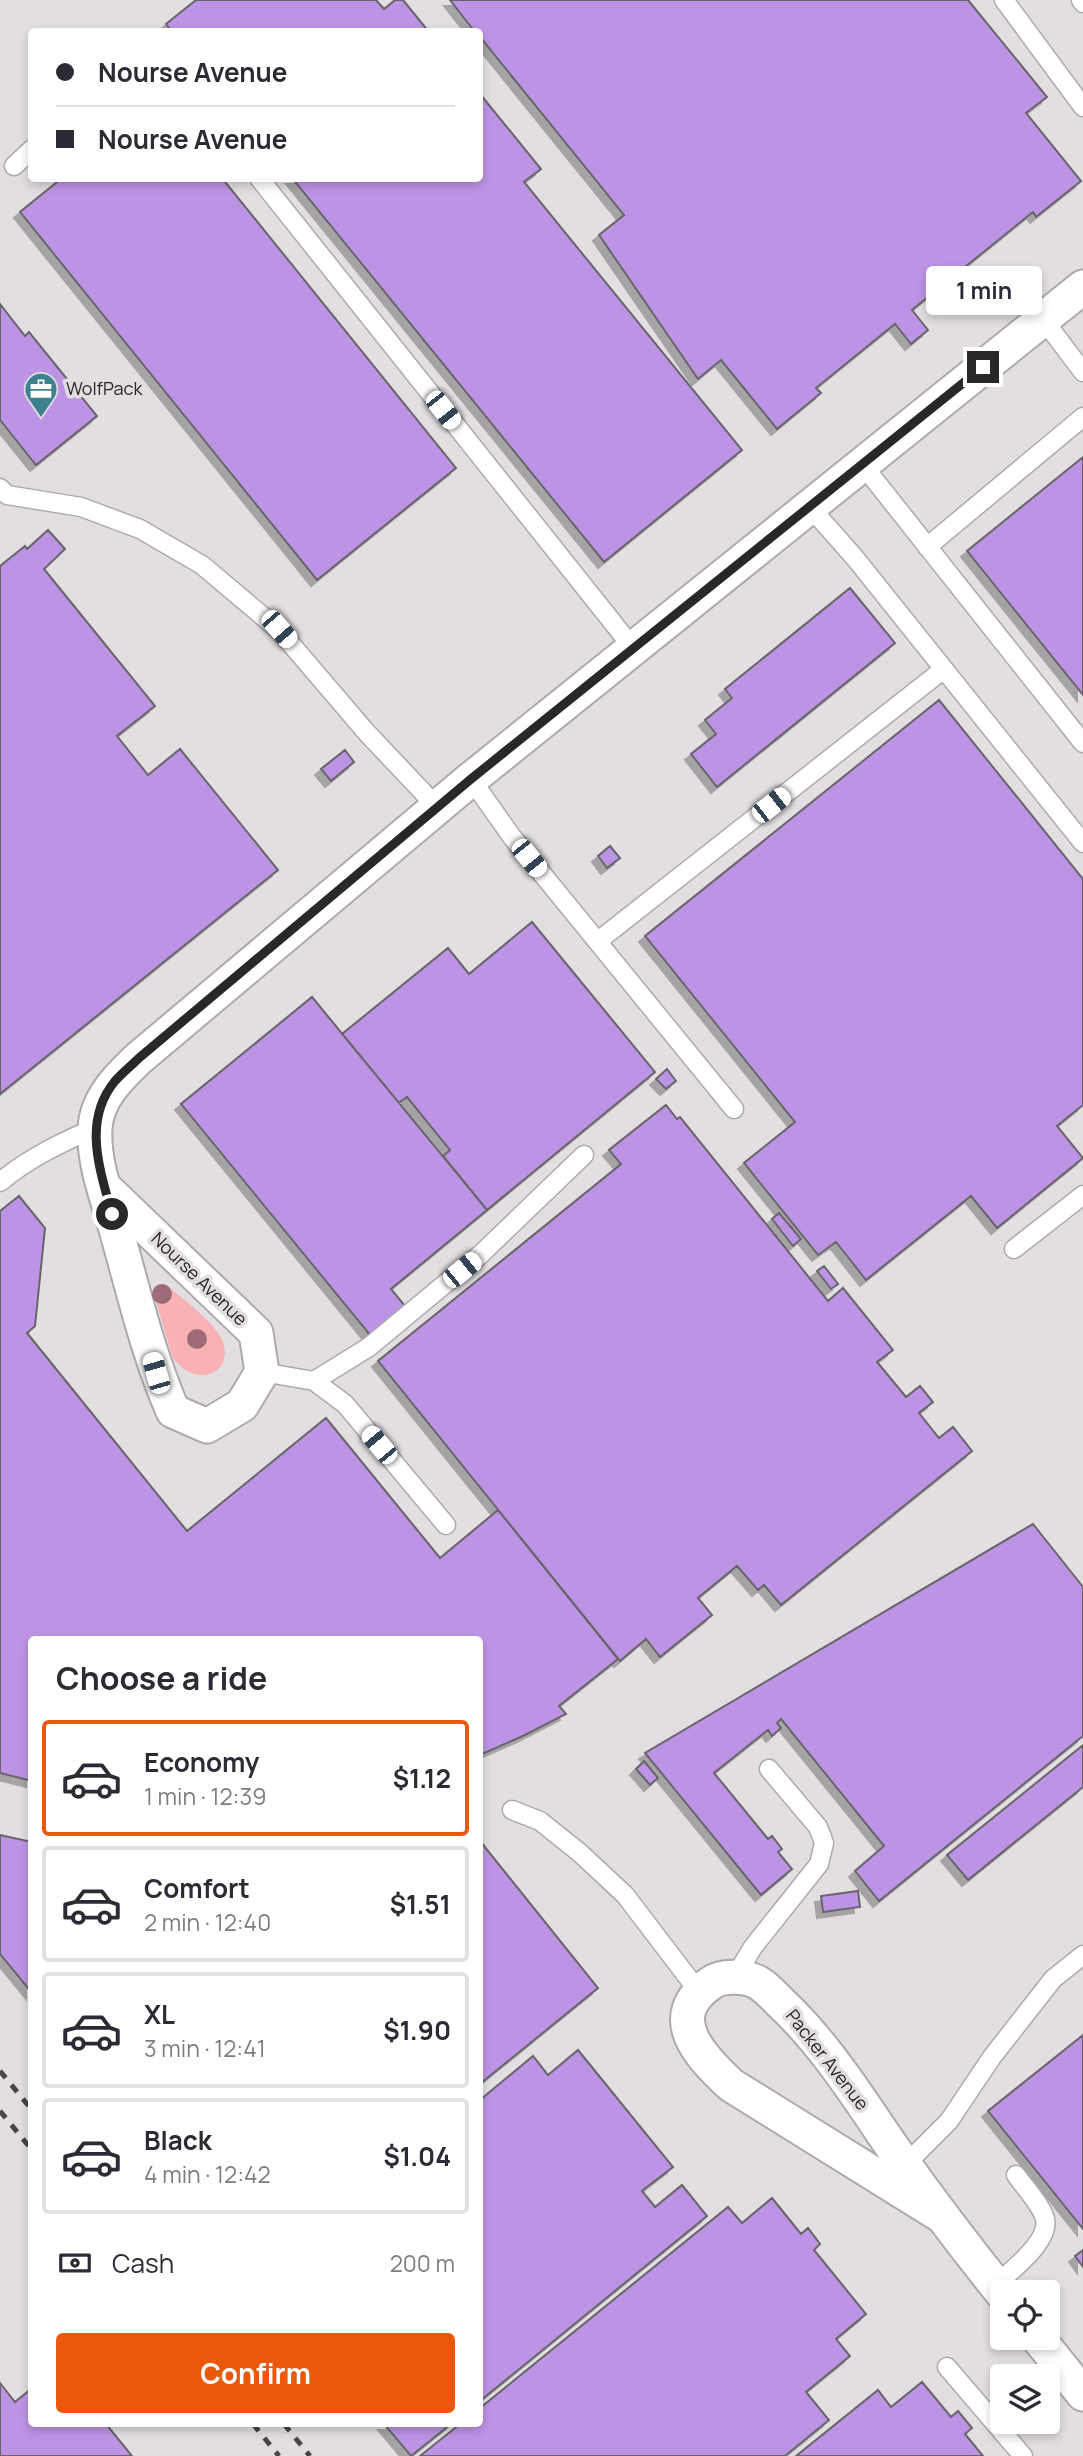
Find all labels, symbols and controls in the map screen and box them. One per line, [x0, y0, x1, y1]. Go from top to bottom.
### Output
text: Nourse Avenue [98, 54, 287, 90]
text: Nourse Avenue [98, 121, 287, 157]
callout: 1 min [925, 266, 1041, 314]
text: 1 min [956, 274, 1012, 306]
route end [967, 351, 999, 383]
office icon: WolfPack [22, 370, 60, 419]
place label: WolfPack [66, 376, 143, 400]
car [422, 387, 465, 433]
car [258, 606, 301, 652]
car [748, 784, 795, 826]
car [508, 835, 551, 881]
route start [96, 1198, 128, 1230]
street label: Nourse Avenue [146, 1226, 253, 1330]
car [440, 1249, 485, 1291]
car [141, 1350, 172, 1396]
car [358, 1422, 401, 1468]
text: Choose a ride [56, 1656, 267, 1700]
text: Economy [144, 1744, 259, 1780]
icon: car [60, 1747, 123, 1810]
text: $1.12 [393, 1760, 451, 1796]
text: 1 min · 12:39 [144, 1780, 266, 1812]
text: Comfort [144, 1870, 250, 1906]
icon: car [60, 1873, 123, 1936]
text: $1.51 [390, 1886, 451, 1922]
text: 2 min · 12:40 [144, 1906, 271, 1938]
text: XL [144, 1996, 175, 2032]
icon: car [60, 1999, 123, 2062]
street label: Packer Avenue [781, 2004, 875, 2115]
text: $1.90 [383, 2012, 451, 2048]
text: 3 min · 12:41 [144, 2032, 266, 2064]
text: Black [144, 2122, 212, 2158]
icon: car [60, 2125, 123, 2188]
text: $1.04 [384, 2138, 451, 2174]
text: 4 min · 12:42 [144, 2158, 271, 2190]
icon: cash [56, 2244, 94, 2282]
text: Cash [112, 2245, 174, 2281]
text: 200 m [390, 2247, 455, 2279]
map controls [990, 2280, 1060, 2434]
button: locate [990, 2280, 1060, 2350]
button: Confirm [56, 2333, 455, 2413]
button: layers [990, 2364, 1060, 2434]

